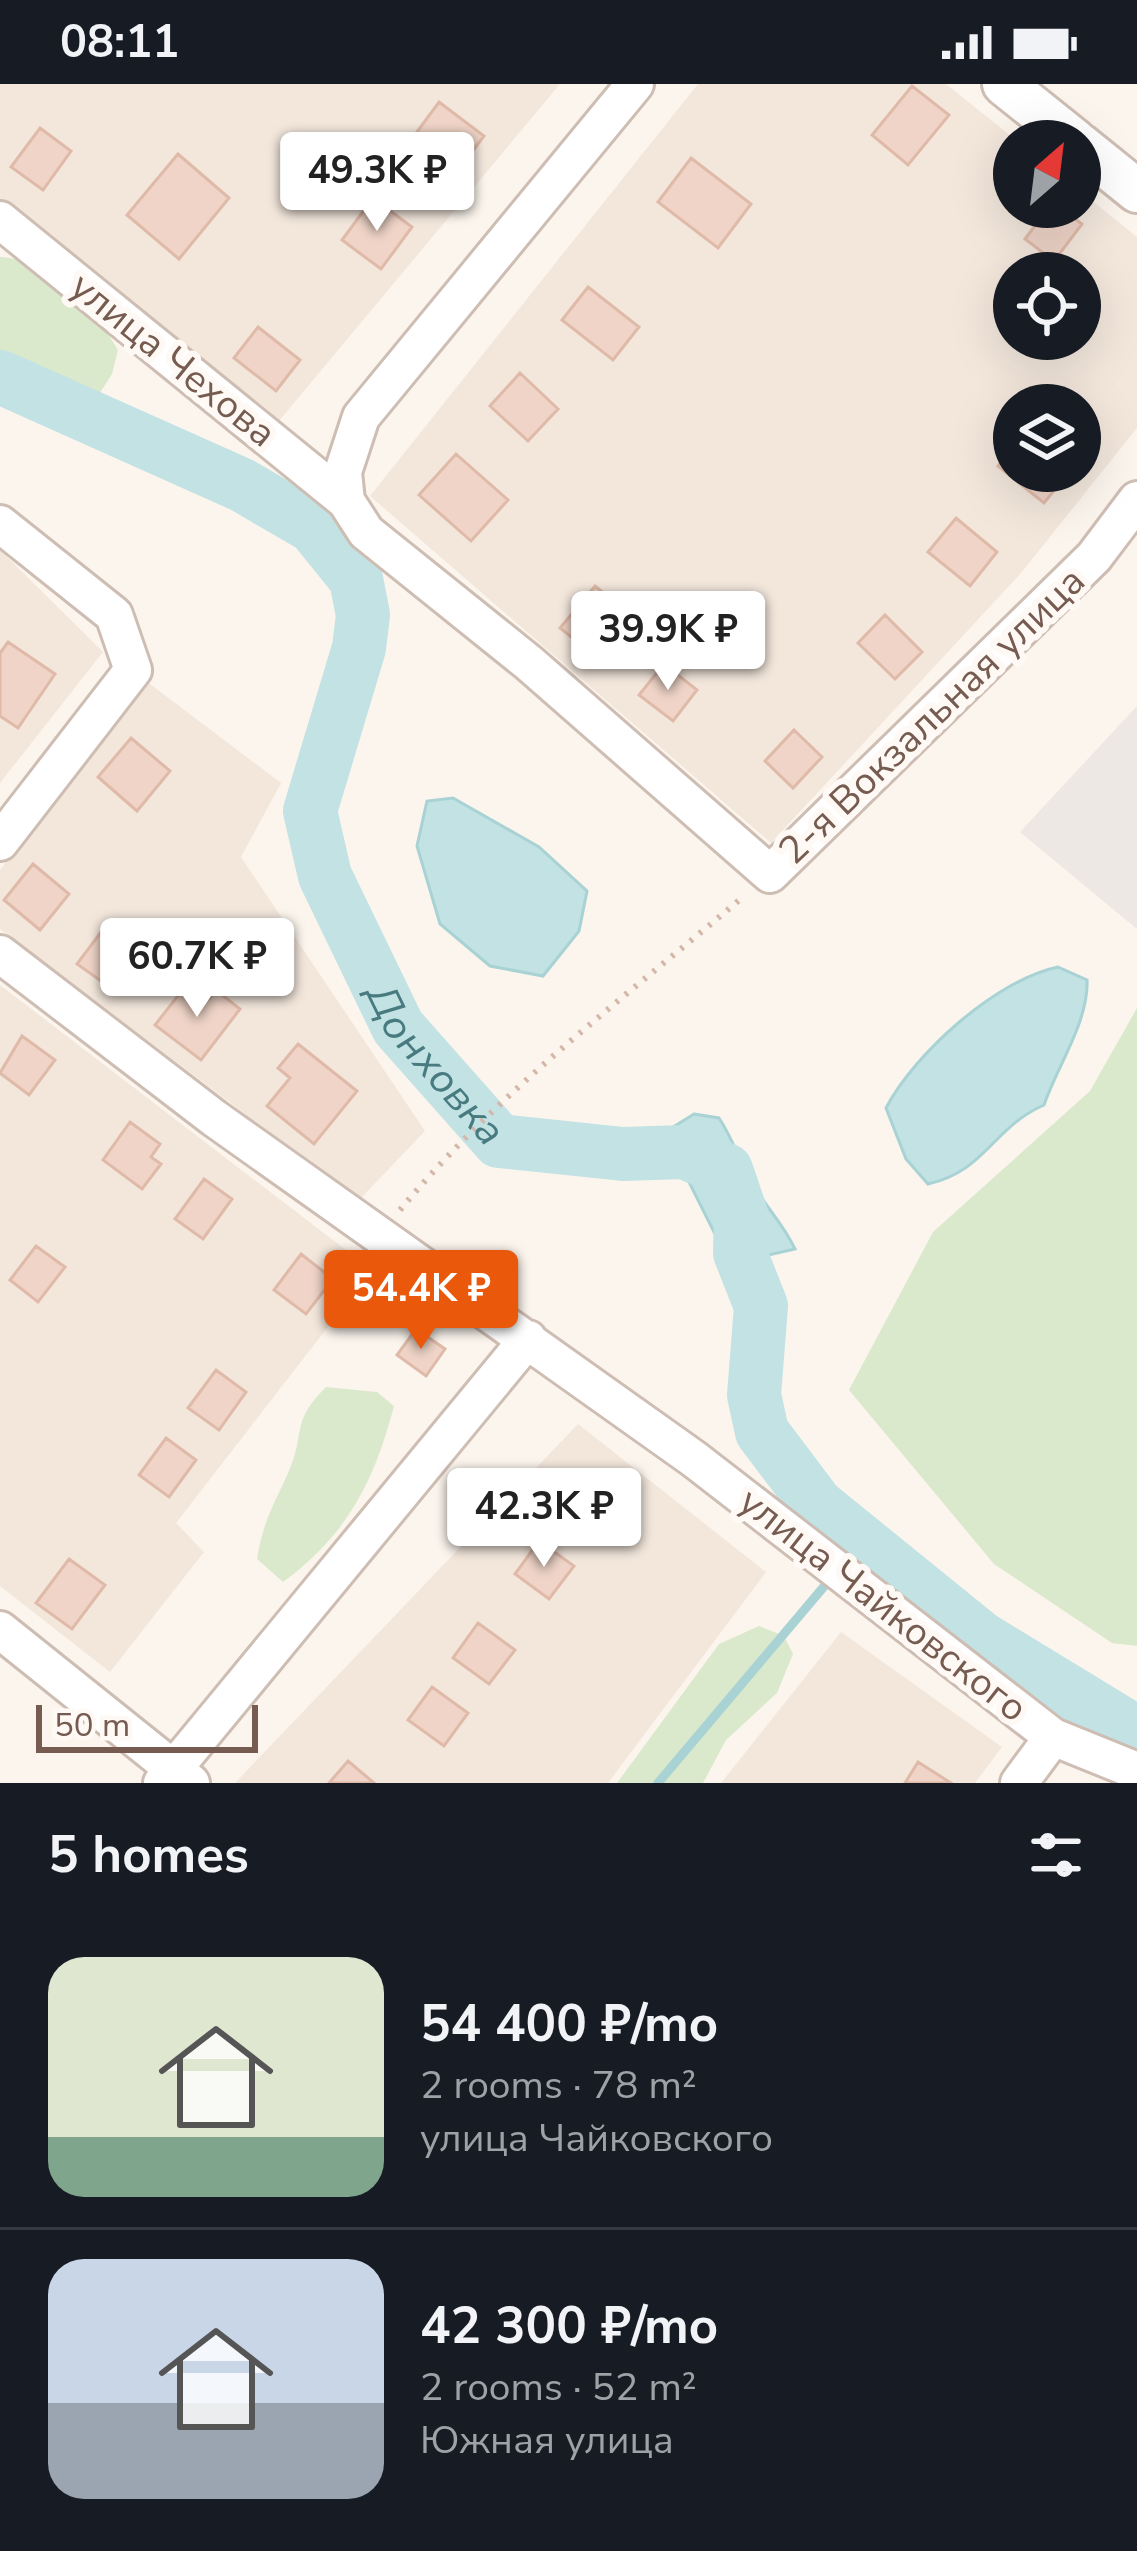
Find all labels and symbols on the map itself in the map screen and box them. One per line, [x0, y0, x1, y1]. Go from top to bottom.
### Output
north arrow [993, 120, 1101, 228]
pin: 49.3K ₽ [266, 132, 488, 234]
street label: улица Чехова [59, 260, 287, 460]
street label: 2-я Вокзальная улица [767, 555, 1097, 877]
pin: 39.9K ₽ [557, 591, 779, 693]
pin: 60.7K ₽ [86, 918, 308, 1020]
water label: Донховка [352, 972, 519, 1158]
pin: 54.4K ₽ [310, 1250, 532, 1352]
pin: 42.3K ₽ [433, 1468, 655, 1570]
street label: улица Чайковского [728, 1475, 1038, 1735]
scale bar [36, 1699, 258, 1752]

